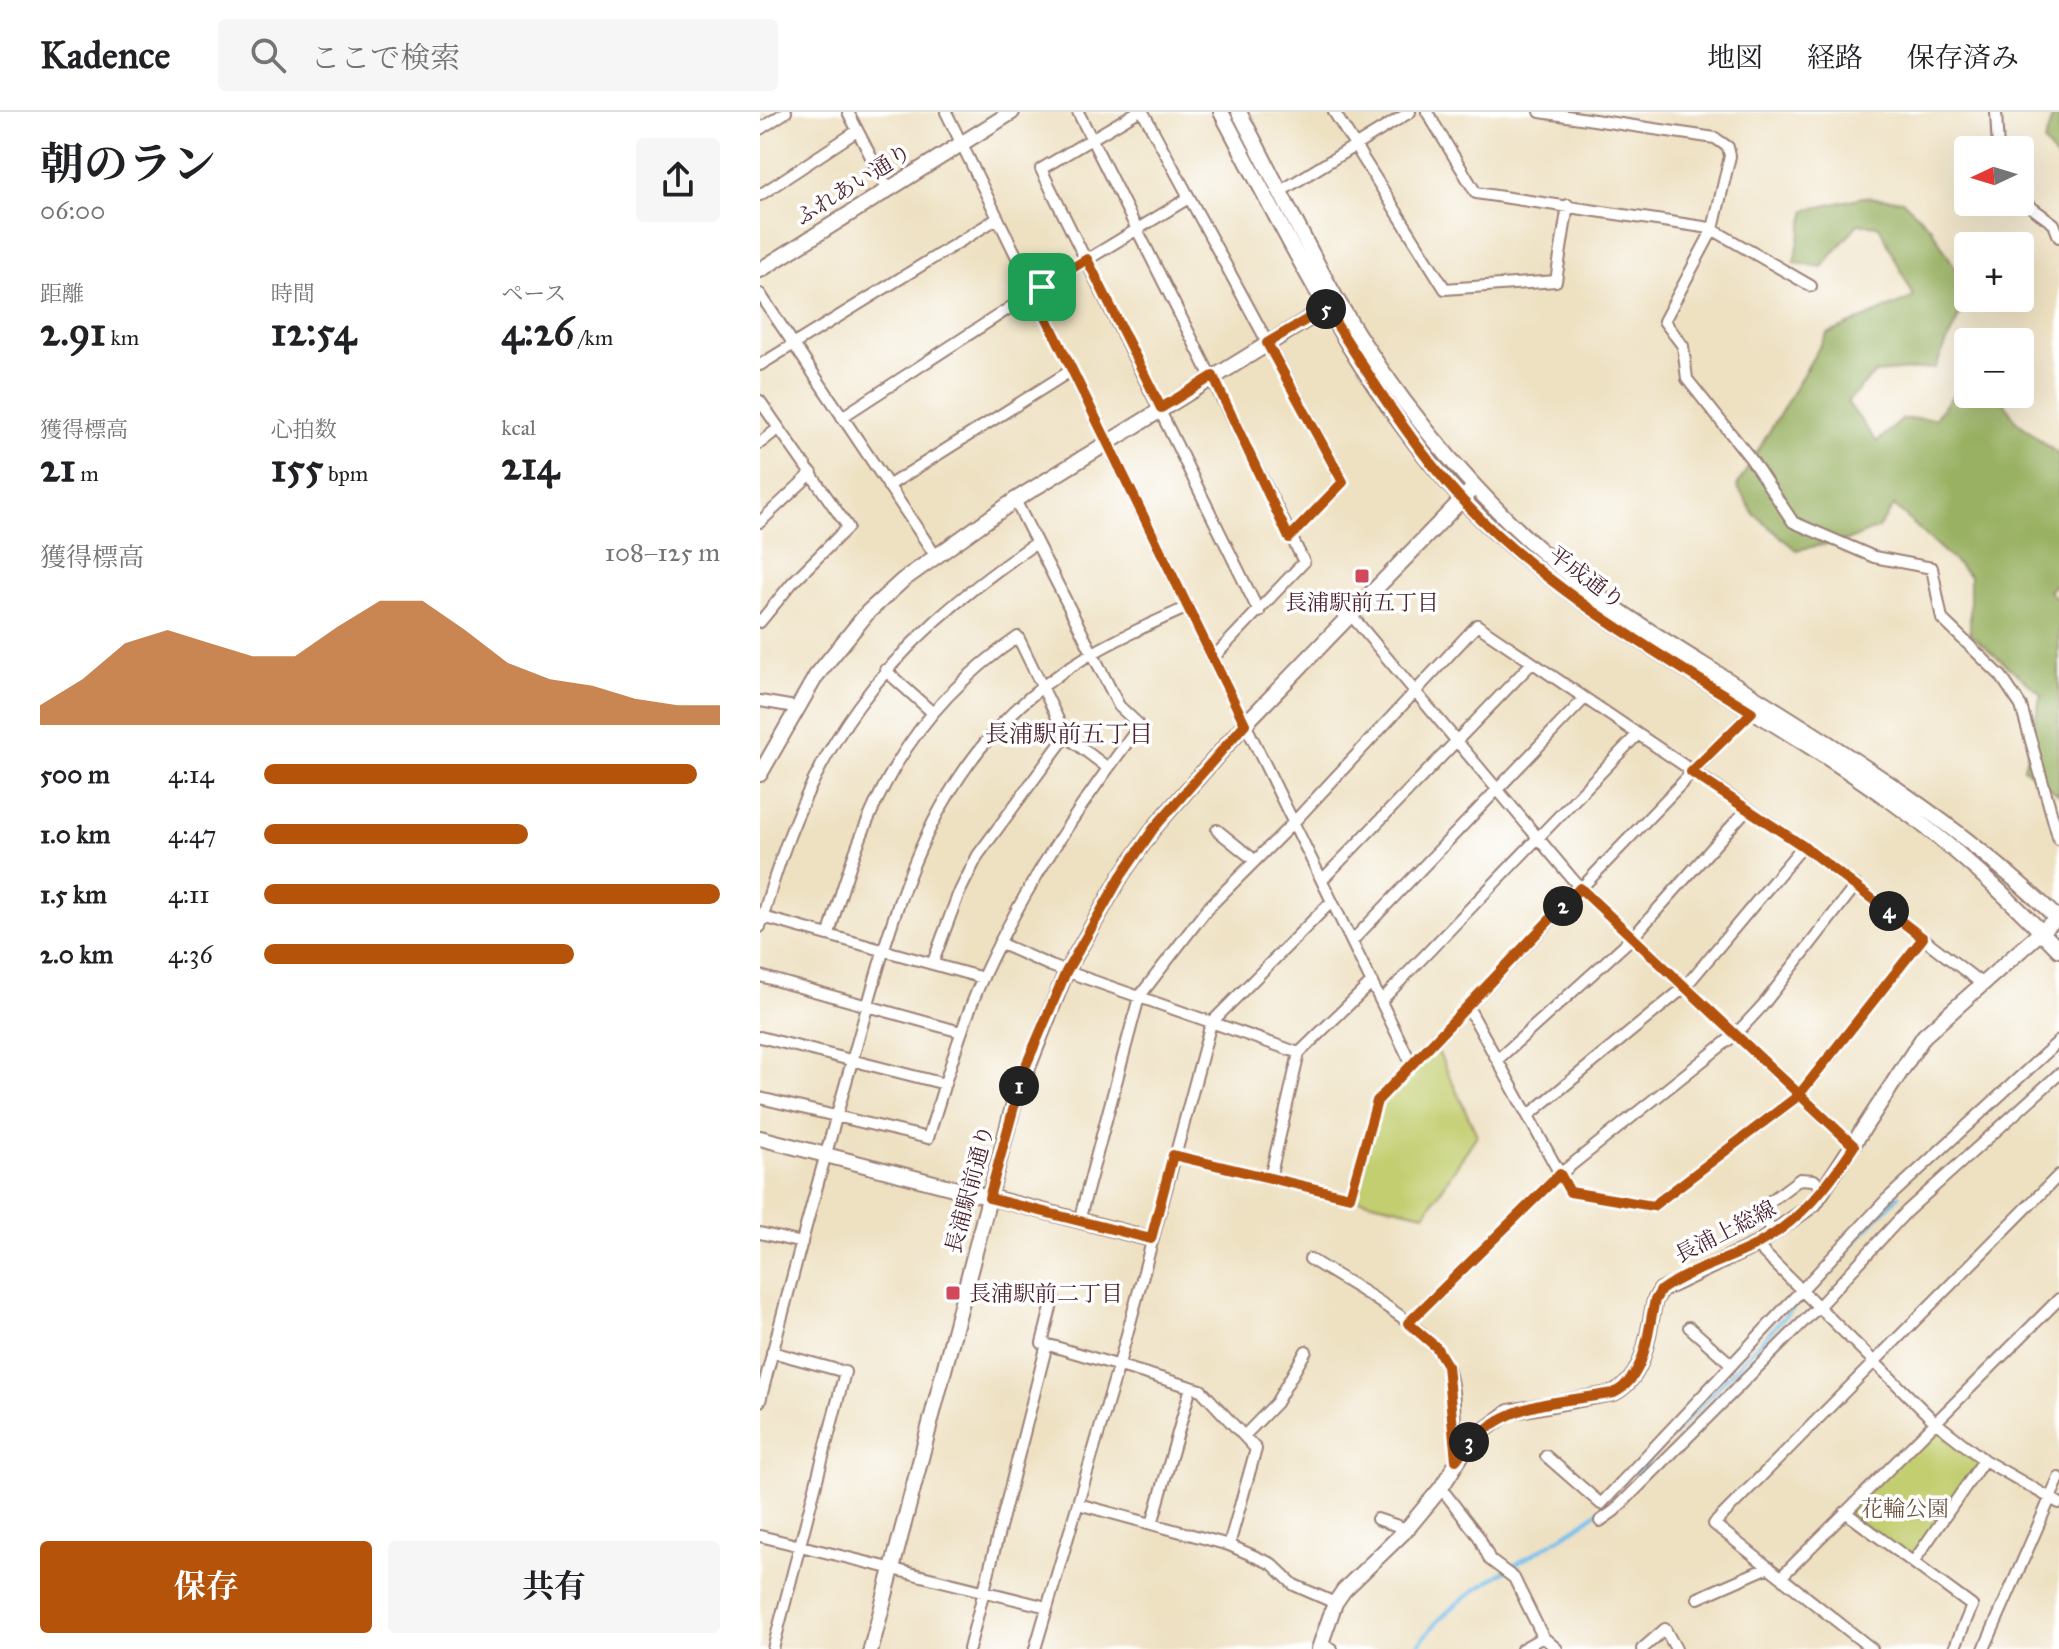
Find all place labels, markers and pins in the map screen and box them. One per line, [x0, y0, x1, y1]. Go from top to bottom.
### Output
pin [1008, 253, 1076, 321]
pin: 5 [1306, 289, 1346, 329]
marker: 長浦駅前五丁目 [1353, 567, 1371, 585]
place label: 長浦駅前五丁目 [1285, 589, 1439, 616]
pin: 2 [1543, 886, 1583, 926]
pin: 4 [1869, 891, 1909, 931]
pin: 1 [999, 1066, 1039, 1106]
place label: 長浦駅前二丁目 [969, 1280, 1123, 1307]
marker: 長浦駅前二丁目 [944, 1284, 962, 1302]
pin: 3 [1449, 1422, 1489, 1462]

